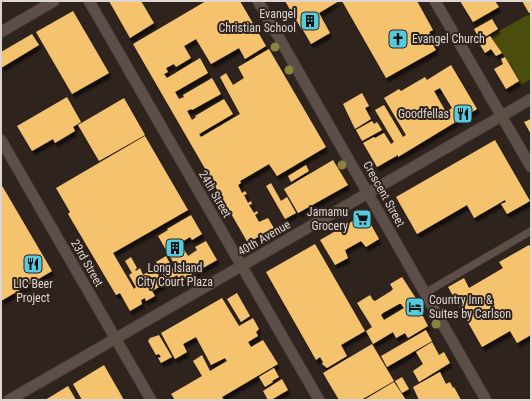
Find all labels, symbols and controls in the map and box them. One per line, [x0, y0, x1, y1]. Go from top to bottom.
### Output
place label: Evangel Christian School [219, 7, 296, 35]
building icon: Evangel Christian School [299, 10, 321, 32]
church icon: Evangel Church [387, 28, 409, 50]
place label: Evangel Church [412, 32, 485, 46]
restaurant icon: Goodfellas [452, 103, 474, 125]
place label: Goodfellas [398, 107, 449, 121]
street label: Crescent Street [360, 159, 408, 230]
street label: 24th Street [196, 168, 234, 220]
place label: Jamamu Grocery [307, 205, 348, 233]
supermarket icon: Jamamu Grocery [351, 208, 373, 230]
street label: 40th Avenue [235, 217, 293, 259]
street label: 23rd Street [68, 237, 106, 290]
building icon: Long Island City Court Plaza [164, 237, 186, 259]
restaurant icon: LIC Beer Project [22, 253, 44, 275]
place label: Long Island City Court Plaza [137, 261, 213, 289]
place label: LIC Beer Project [13, 277, 53, 305]
place label: Country Inn & Suites by Carlson [429, 293, 511, 321]
hotel icon: Country Inn & Suites by Carlson [404, 296, 426, 318]

